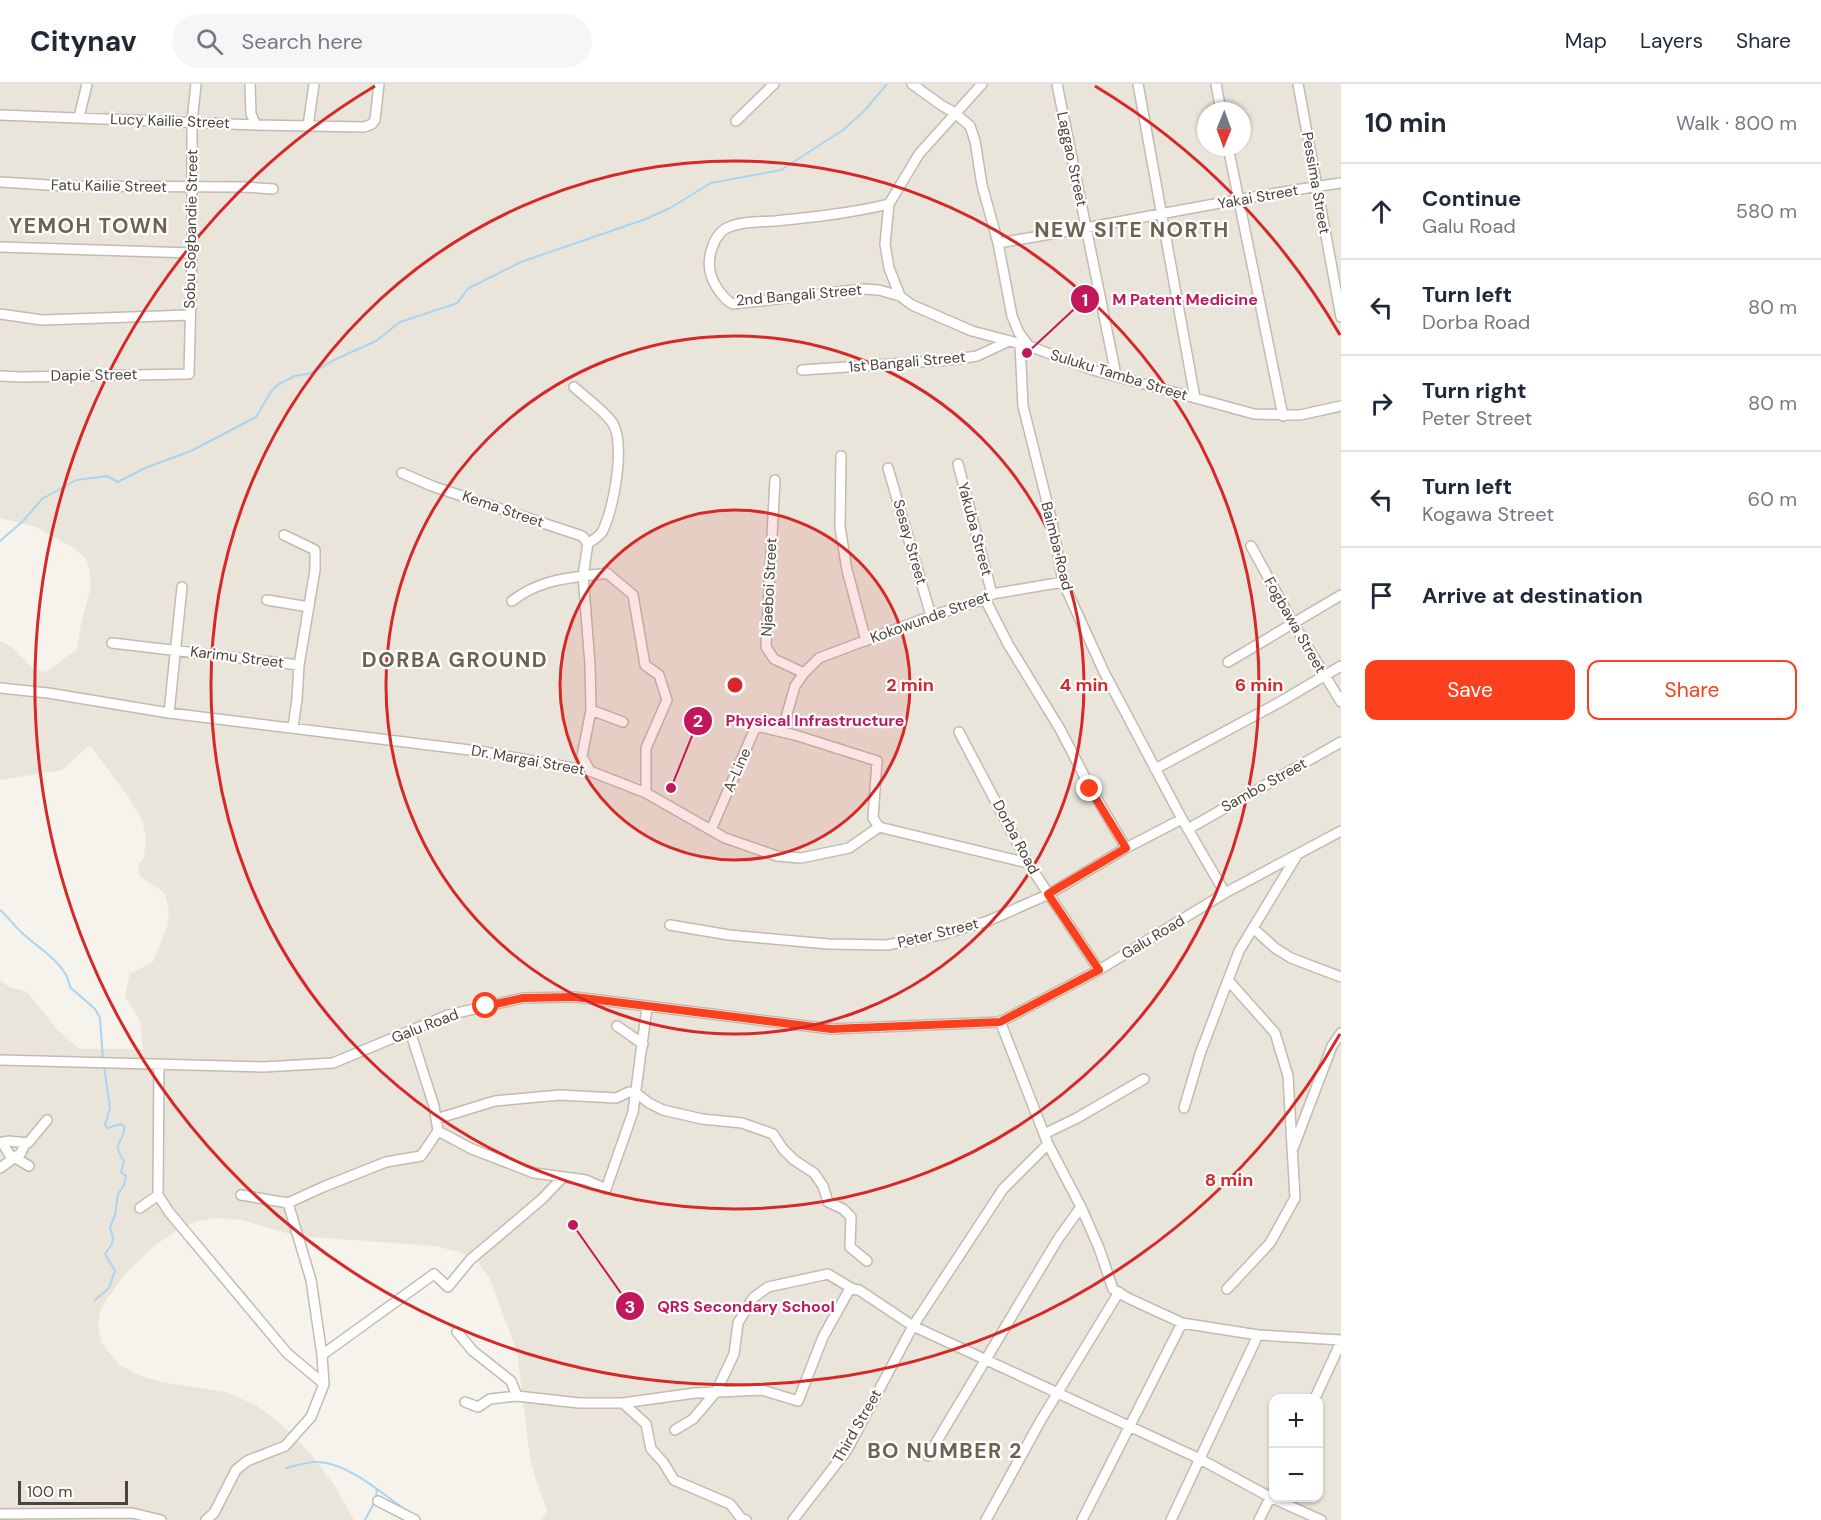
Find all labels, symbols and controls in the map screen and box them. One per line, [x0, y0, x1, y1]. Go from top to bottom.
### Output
search box [172, 14, 592, 68]
text: Citynav [30, 23, 136, 60]
icon: search [193, 25, 226, 58]
text: Search here [241, 27, 363, 56]
text: Map [1565, 27, 1607, 55]
text: Layers [1640, 27, 1703, 55]
text: Share [1736, 27, 1791, 55]
north arrow [1197, 102, 1251, 156]
text: 10 min [1365, 106, 1447, 140]
street label: Lucy Kailie Street [110, 109, 230, 133]
street label: Laggao Street [1052, 110, 1092, 208]
text: Walk · 800 m [1676, 110, 1797, 136]
street label: Pessima Street [1297, 130, 1335, 236]
street label: Sobu Sogbandie Street [180, 149, 202, 309]
street label: Fatu Kailie Street [51, 175, 167, 197]
street label: Yakai Street [1216, 180, 1300, 214]
text: Continue [1422, 184, 1521, 213]
icon: ahead [1365, 195, 1398, 228]
text: 580 m [1736, 198, 1797, 224]
district label: YEMOH TOWN [9, 212, 169, 240]
text: Galu Road [1422, 213, 1516, 239]
district label: NEW SITE NORTH [1034, 216, 1230, 244]
street label: 2nd Bangali Street [735, 280, 863, 310]
text: Turn left [1422, 280, 1512, 309]
callout: M Patent Medicine [1070, 282, 1270, 316]
text: 1 [1082, 288, 1088, 312]
text: M Patent Medicine [1112, 289, 1258, 310]
icon: left [1365, 291, 1398, 324]
text: 80 m [1748, 294, 1797, 320]
text: Dorba Road [1422, 309, 1530, 335]
street label: Suluku Tamba Street [1048, 345, 1190, 405]
street label: 1st Bangali Street [848, 347, 967, 377]
street label: Dapie Street [51, 364, 138, 386]
text: Turn right [1422, 376, 1527, 405]
icon: right [1365, 387, 1398, 420]
text: 80 m [1748, 390, 1797, 416]
text: Peter Street [1422, 405, 1532, 431]
text: Turn left [1422, 472, 1512, 501]
street label: Yakuba Street [953, 480, 997, 578]
icon: left [1365, 483, 1398, 516]
street label: Kema Street [460, 486, 546, 532]
text: 60 m [1748, 486, 1797, 512]
street label: Sesay Street [888, 497, 932, 587]
street label: Baimba Road [1036, 500, 1078, 592]
text: Kogawa Street [1422, 501, 1554, 527]
street label: Njaeboi Street [756, 537, 782, 637]
street label: Fogbawa Street [1259, 573, 1331, 677]
icon: arrive [1365, 579, 1398, 612]
text: Arrive at destination [1422, 581, 1643, 610]
street label: Kokowunde Street [867, 586, 993, 648]
street label: Karimu Street [189, 641, 285, 673]
district label: DORBA GROUND [362, 646, 548, 674]
button: Save [1365, 660, 1575, 720]
button: Share [1587, 660, 1797, 720]
text: 2 min [886, 673, 934, 697]
text: 4 min [1060, 673, 1108, 697]
text: 6 min [1235, 673, 1283, 697]
centre of rings [725, 675, 745, 695]
callout: Physical Infrastructure [683, 704, 916, 738]
text: 2 [693, 709, 703, 733]
text: Physical Infrastructure [726, 710, 904, 731]
street label: Dr. Margai Street [470, 740, 586, 780]
street label: A-Line [718, 745, 756, 795]
street label: Sambo Street [1218, 753, 1310, 817]
route end [1076, 775, 1102, 801]
street label: Dorba Road [988, 796, 1044, 878]
street label: Galu Road [1118, 910, 1188, 964]
street label: Peter Street [895, 913, 981, 953]
route start [472, 992, 498, 1018]
street label: Galu Road [389, 1004, 461, 1048]
text: 8 min [1205, 1168, 1253, 1192]
callout: QRS Secondary School [615, 1289, 847, 1323]
text: 3 [625, 1295, 635, 1319]
text: QRS Secondary School [657, 1296, 835, 1317]
street label: Third Street [828, 1385, 886, 1466]
map controls [1269, 1394, 1323, 1502]
button: + [1269, 1394, 1323, 1448]
district label: BO NUMBER 2 [867, 1437, 1023, 1465]
button: − [1269, 1448, 1323, 1502]
scale bar [18, 1478, 128, 1506]
text: 100 m [27, 1481, 72, 1502]

